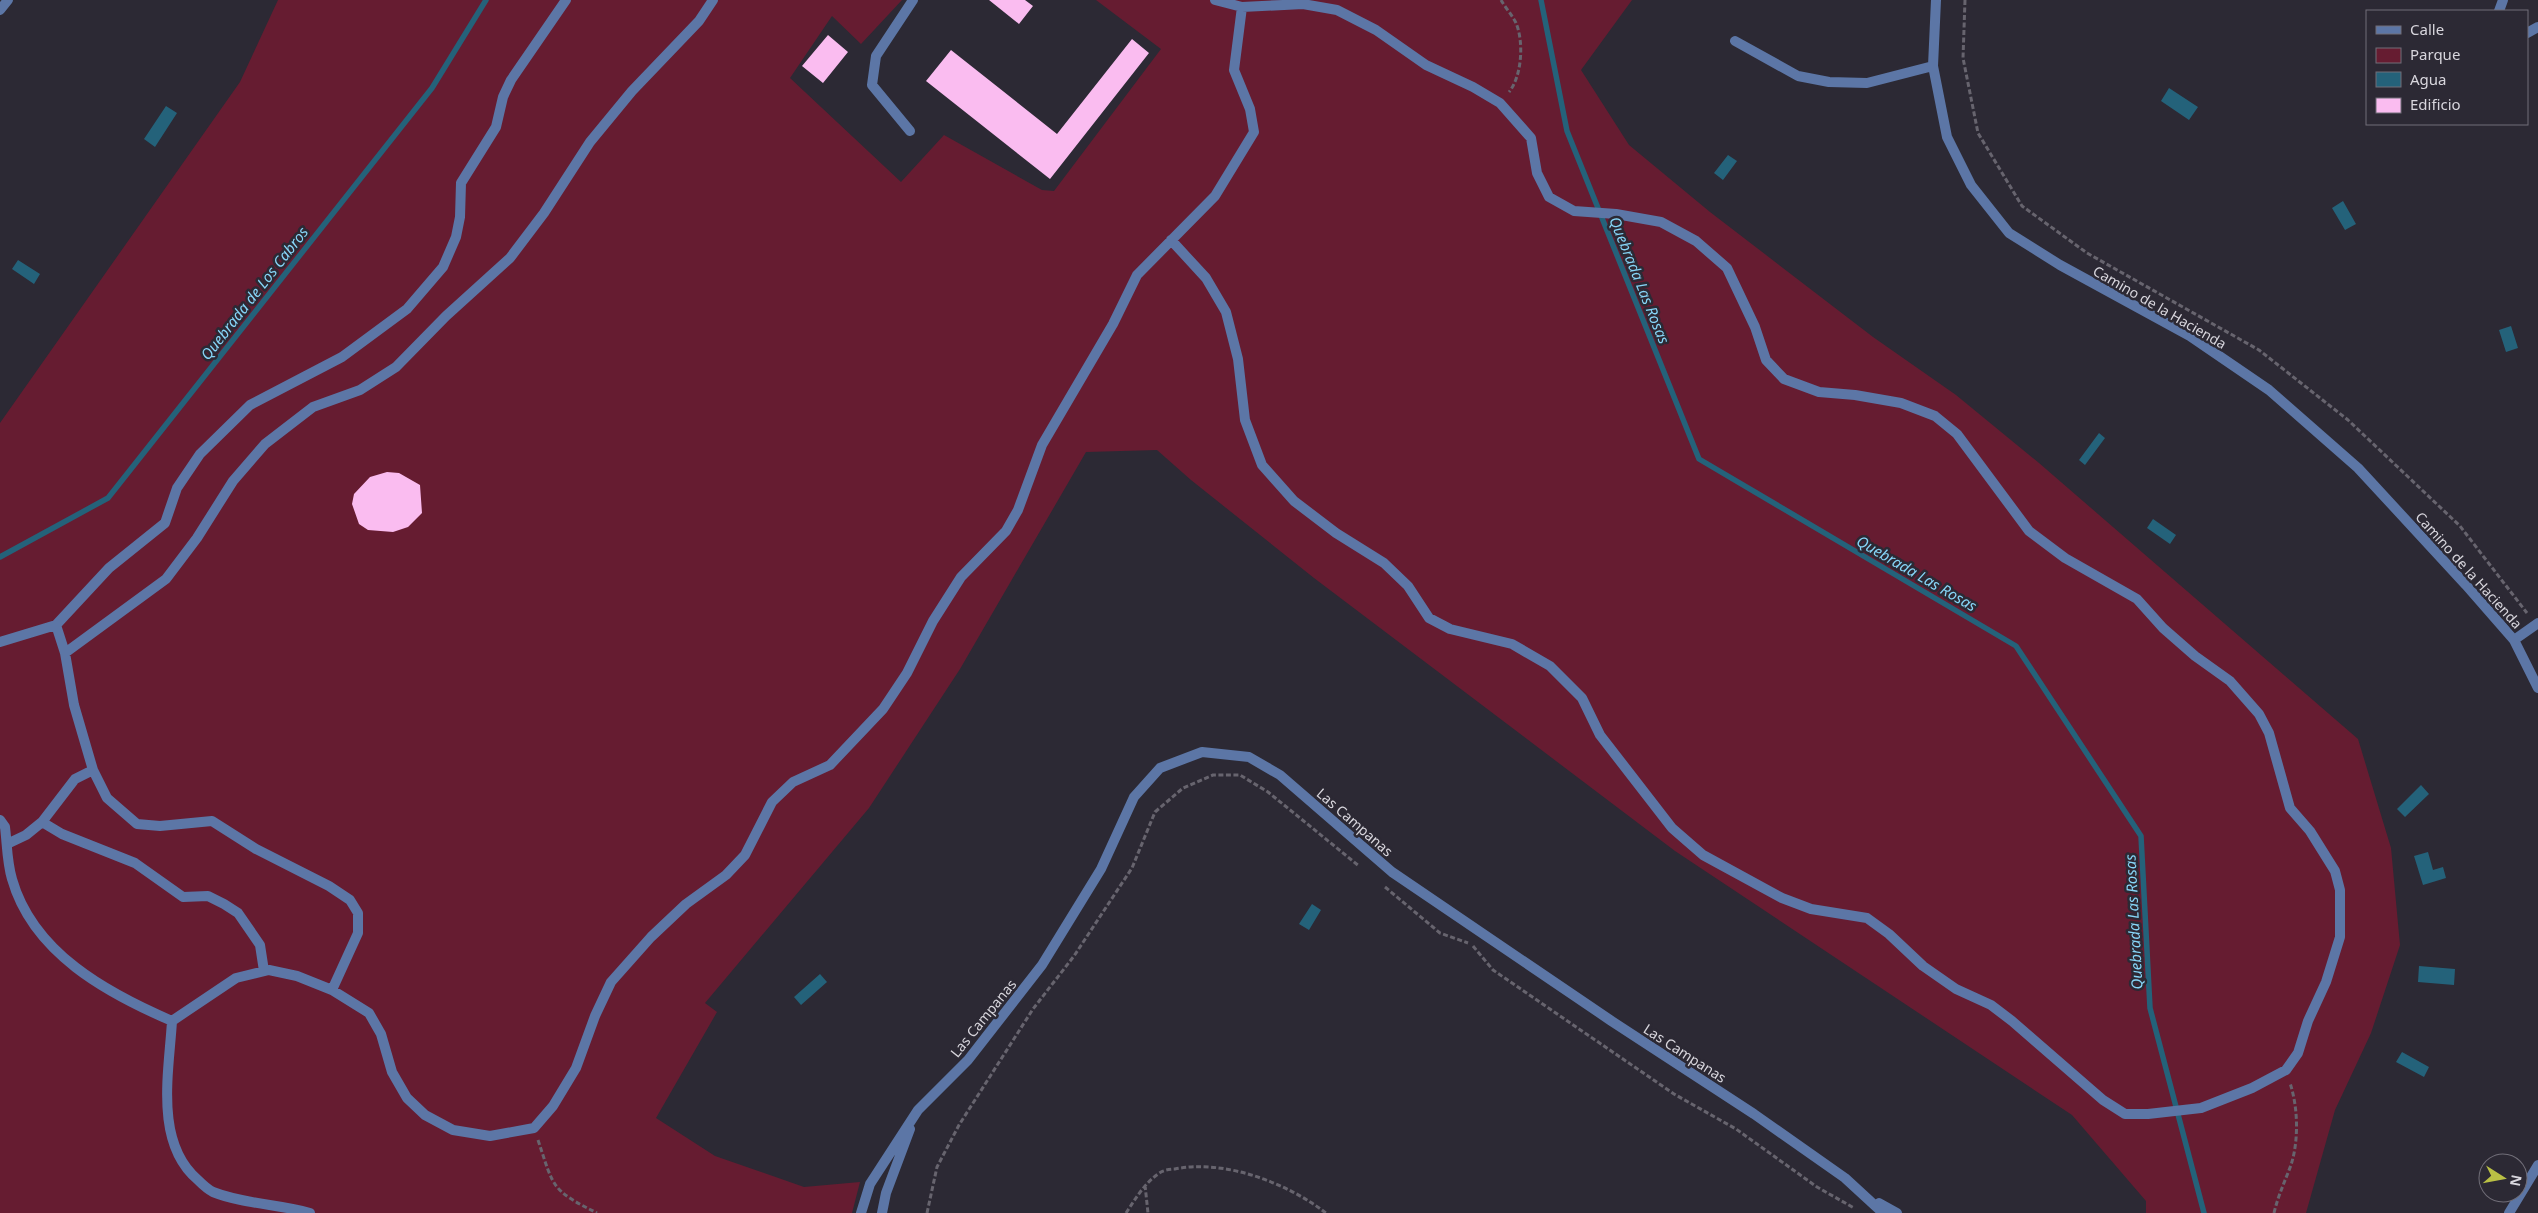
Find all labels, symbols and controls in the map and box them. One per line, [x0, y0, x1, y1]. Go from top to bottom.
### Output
legend [2366, 10, 2528, 125]
text: Calle [2410, 19, 2444, 39]
text: Parque [2410, 44, 2460, 64]
text: Agua [2410, 69, 2447, 89]
text: Edificio [2410, 94, 2461, 114]
water label: Quebrada Las Rosas [1605, 213, 1675, 347]
water label: Quebrada de Los Cabros [196, 222, 313, 364]
street label: Camino de la Hacienda [2090, 261, 2230, 353]
street label: Camino de la Hacienda [2411, 508, 2527, 632]
water label: Quebrada Las Rosas [1853, 530, 1981, 616]
street label: Las Campanas [1313, 784, 1397, 861]
water label: Quebrada Las Rosas [2119, 853, 2147, 990]
street label: Las Campanas [946, 975, 1020, 1061]
street label: Las Campanas [1640, 1019, 1730, 1087]
north arrow [2478, 1153, 2528, 1203]
text: N [2506, 1173, 2527, 1188]

